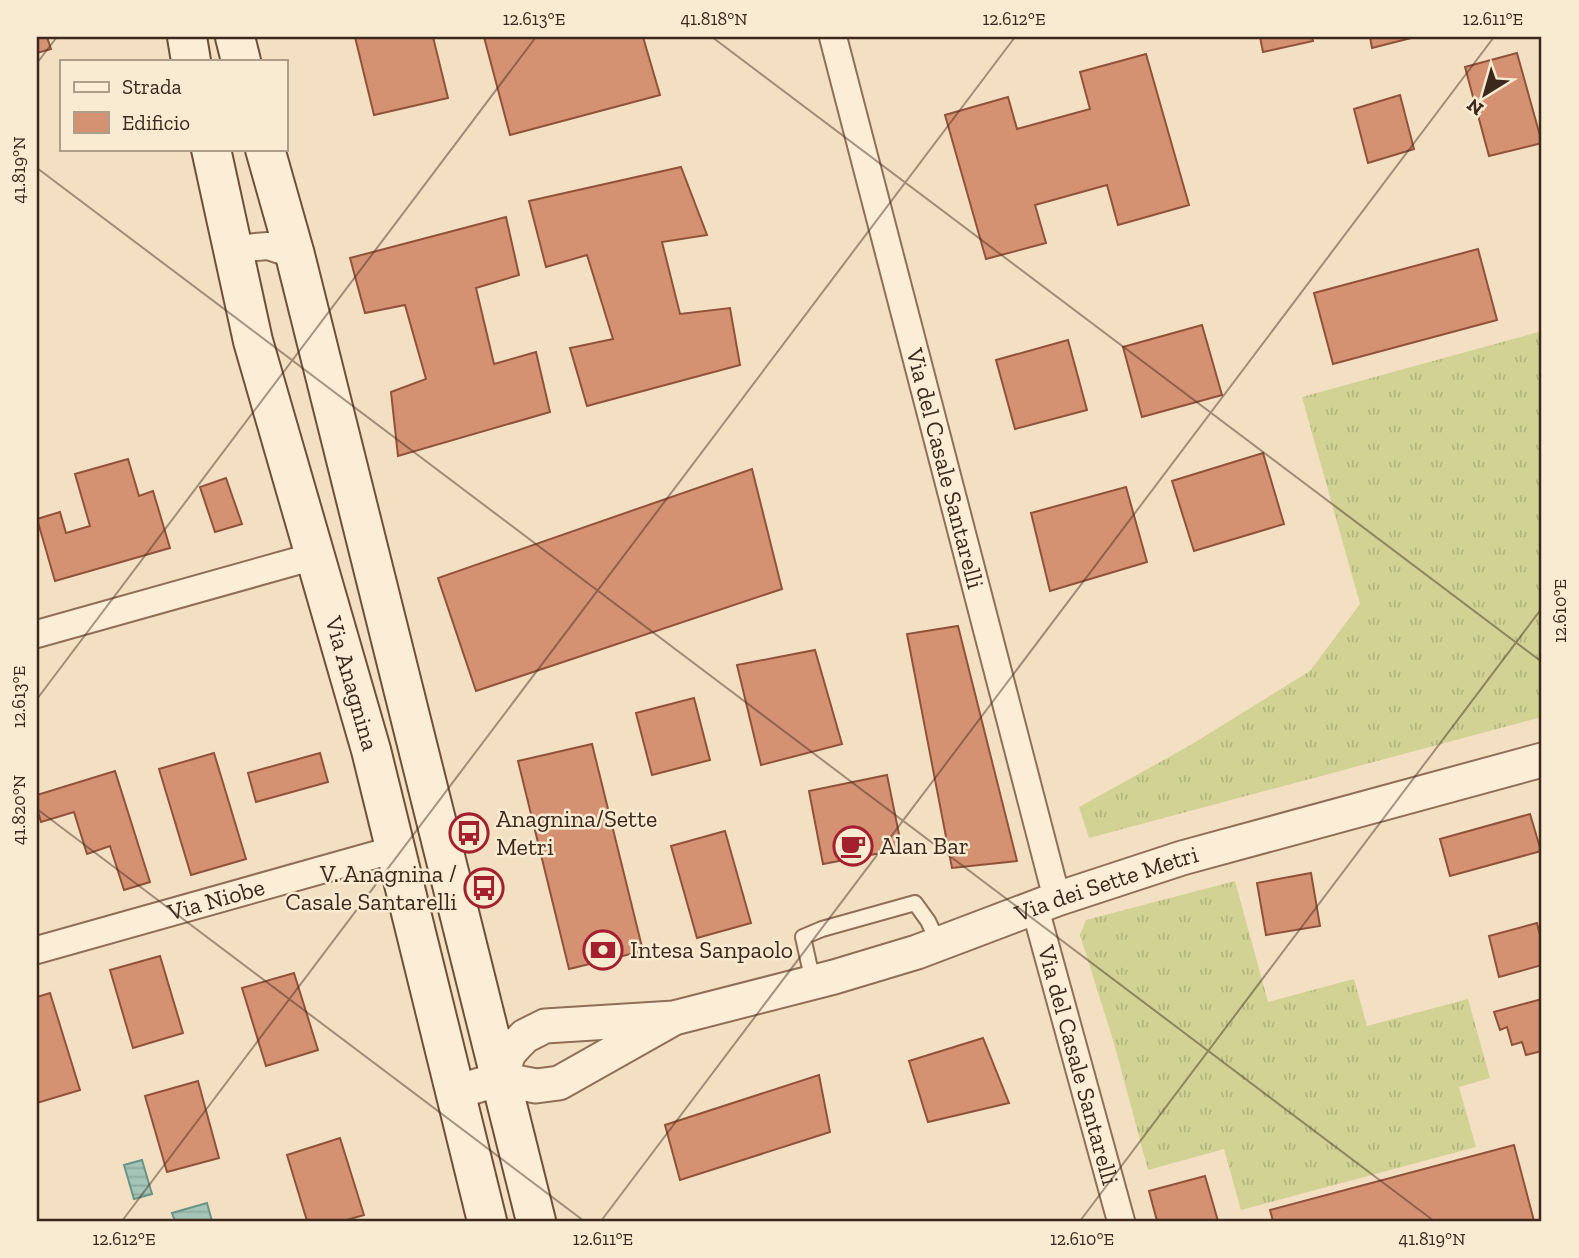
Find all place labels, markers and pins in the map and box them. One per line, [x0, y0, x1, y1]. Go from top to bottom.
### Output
place label: Anagnina/Sette Metri [496, 804, 657, 861]
bus stop icon: Anagnina/Sette Metri [448, 812, 490, 854]
cafe icon: Alan Bar [832, 825, 874, 867]
place label: Alan Bar [880, 831, 969, 860]
place label: V. Anagnina / Casale Santarelli [285, 859, 457, 916]
bus stop icon: V. Anagnina / Casale Santarelli [463, 867, 505, 909]
bank icon: Intesa Sanpaolo [582, 929, 624, 971]
place label: Intesa Sanpaolo [630, 935, 793, 964]

